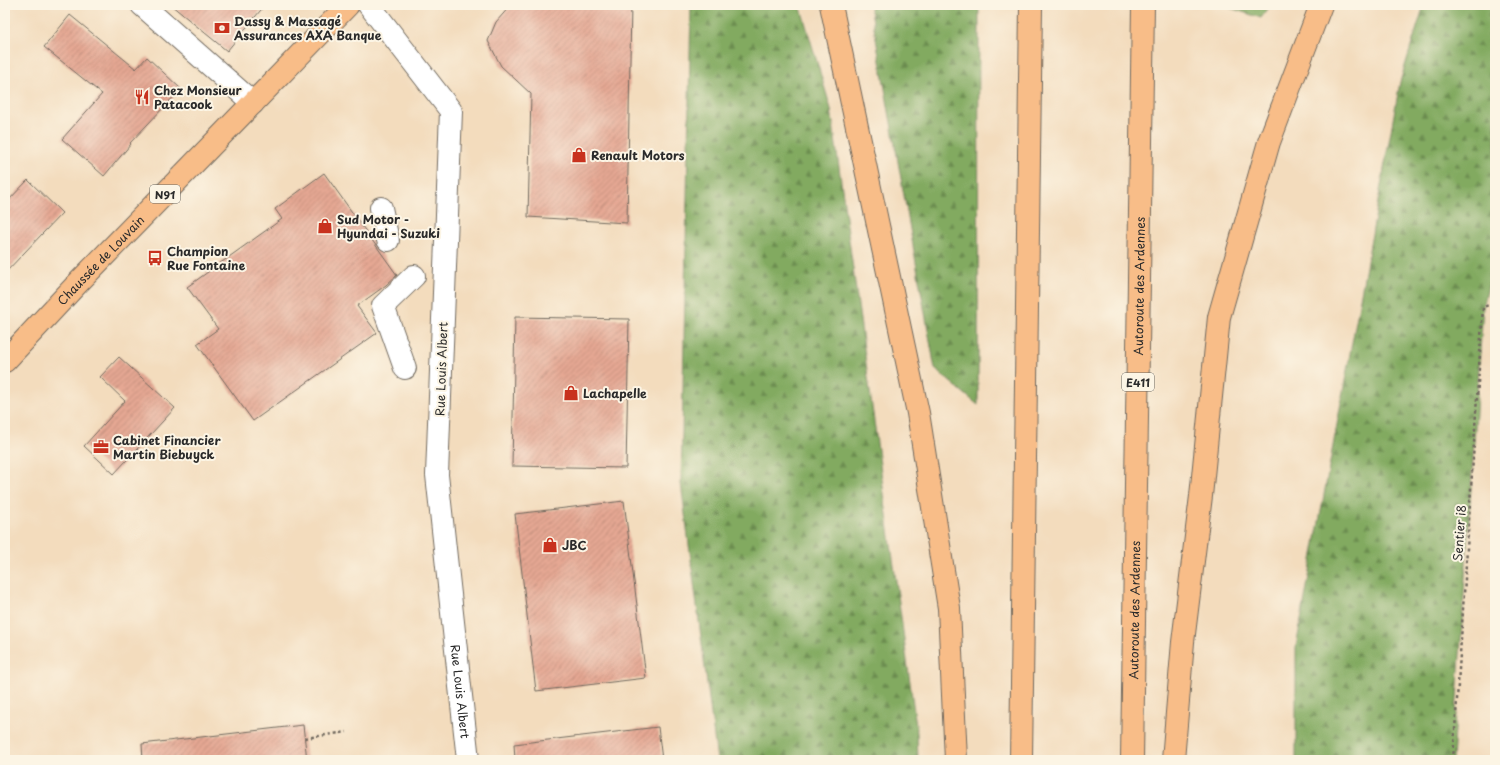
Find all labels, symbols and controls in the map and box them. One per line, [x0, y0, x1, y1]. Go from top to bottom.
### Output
place label: Dassy & Massagé Assurances AXA Banque [233, 12, 382, 44]
bank icon: Dassy & Massagé Assurances AXA Banque [213, 19, 231, 37]
place label: Chez Monsieur Patacook [154, 81, 243, 113]
restaurant icon: Chez Monsieur Patacook [133, 88, 151, 106]
shop icon: Renault Motors [570, 146, 588, 164]
place label: Renault Motors [591, 146, 685, 164]
road number: N91 [150, 185, 180, 203]
place label: Sud Motor - Hyundai - Suzuki [337, 210, 440, 242]
street label: Chaussée de Louvain [53, 211, 148, 309]
street label: Autoroute des Ardennes [1129, 216, 1149, 356]
shop icon: Sud Motor - Hyundai - Suzuki [316, 217, 334, 235]
place label: Champion Rue Fontaine [167, 242, 246, 274]
bus stop icon: Champion Rue Fontaine [146, 249, 164, 267]
street label: Rue Louis Albert [430, 322, 452, 416]
road number: E411 [1122, 373, 1154, 391]
shop icon: Lachapelle [562, 384, 580, 402]
place label: Lachapelle [583, 384, 647, 402]
place label: Cabinet Financier Martin Biebuyck [113, 431, 221, 463]
office icon: Cabinet Financier Martin Biebuyck [92, 438, 110, 456]
street label: Sentier i8 [1448, 504, 1470, 562]
shop icon: JBC [541, 536, 559, 554]
place label: JBC [562, 536, 587, 554]
street label: Autoroute des Ardennes [1124, 540, 1144, 680]
street label: Rue Louis Albert [446, 644, 475, 739]

